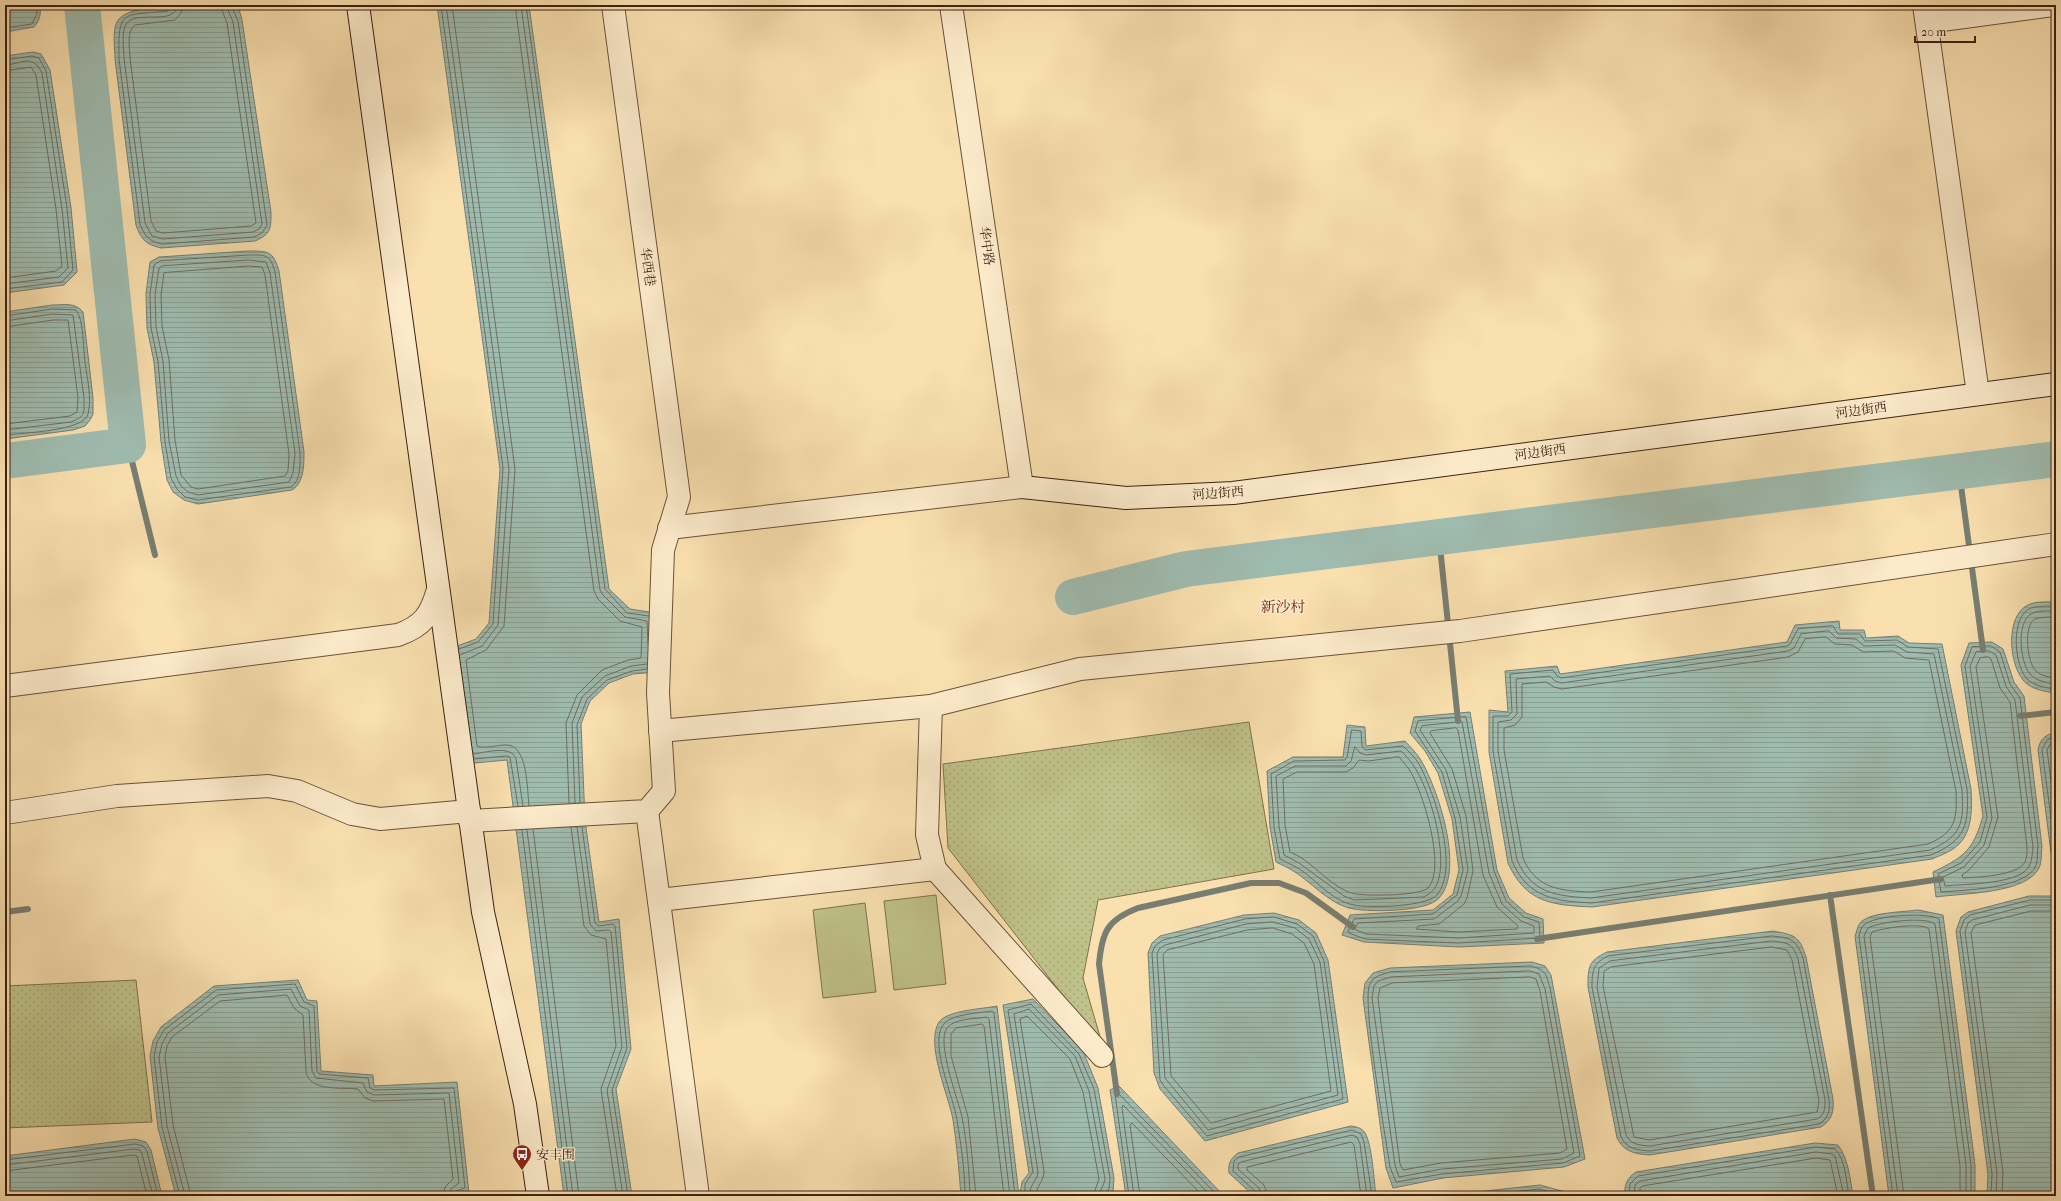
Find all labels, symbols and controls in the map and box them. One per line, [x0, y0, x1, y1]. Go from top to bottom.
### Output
scale bar [1915, 18, 1975, 44]
text: 20 m [1921, 25, 1946, 39]
street label: 华中路 [977, 226, 997, 266]
street label: 华西巷 [638, 247, 658, 287]
street label: 河边街西 [1834, 399, 1888, 421]
street label: 河边街西 [1513, 441, 1567, 463]
street label: 河边街西 [1192, 484, 1244, 502]
district label: 新沙村 [1260, 598, 1306, 616]
bus stop icon: 安丰围 [511, 1143, 533, 1171]
place label: 安丰围 [536, 1147, 575, 1162]

